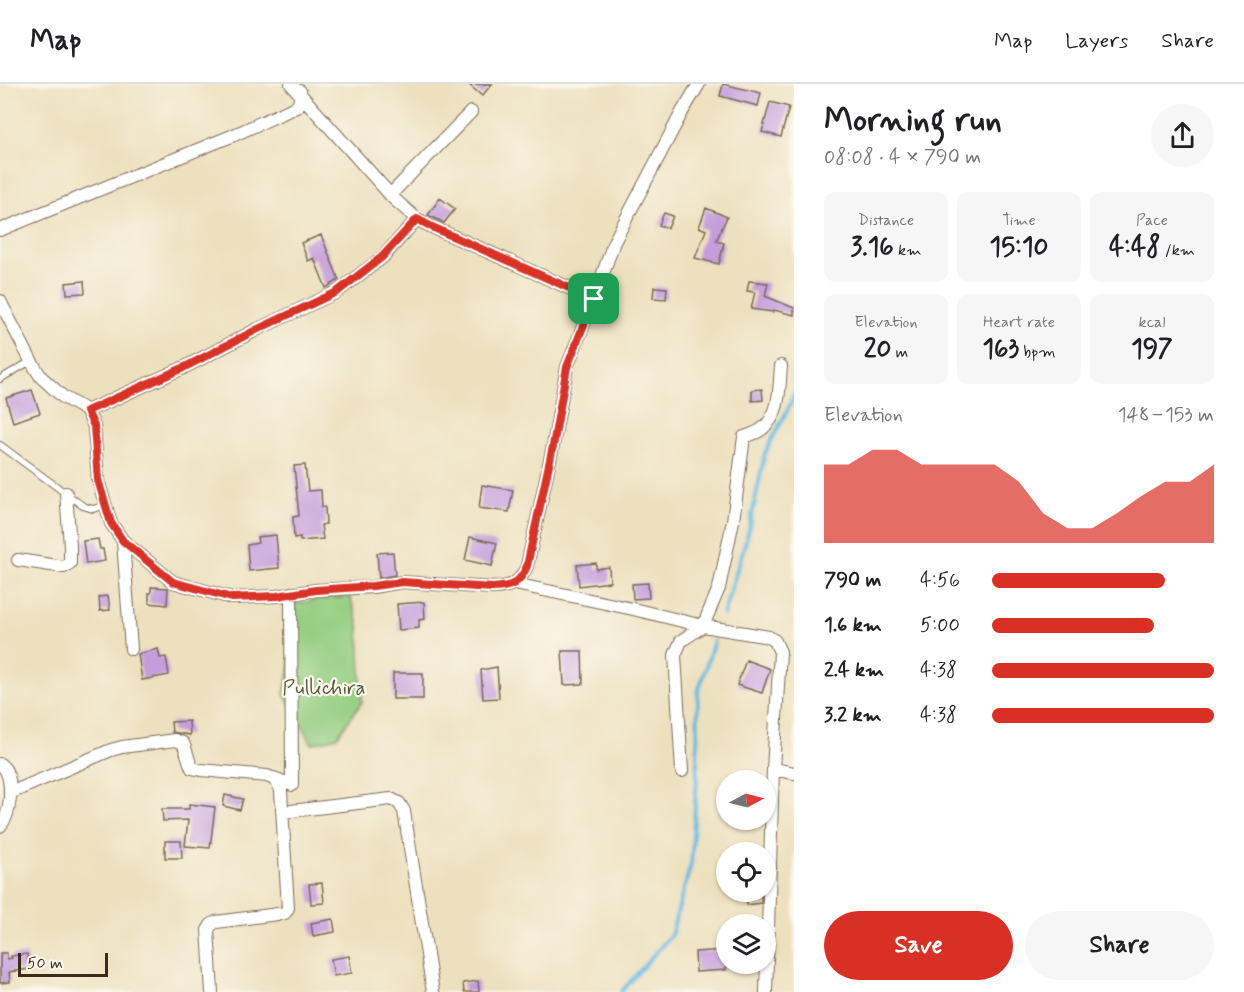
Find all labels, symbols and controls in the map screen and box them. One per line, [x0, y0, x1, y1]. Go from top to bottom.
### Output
text: Map [30, 23, 81, 60]
text: Map [994, 27, 1032, 55]
text: Layers [1065, 27, 1128, 55]
text: Share [1161, 27, 1214, 55]
text: Morning run [824, 99, 1002, 143]
button: share [1151, 104, 1214, 167]
text: 08:08 · 4 × 790 m [824, 144, 981, 171]
text: Distance [858, 210, 914, 231]
text: Time [1002, 210, 1036, 231]
text: Pace [1136, 210, 1168, 231]
text: 3.16 [851, 231, 894, 265]
text: 15:10 [990, 231, 1048, 265]
text: 4:48 [1109, 231, 1160, 265]
text: km [894, 240, 921, 261]
text: /km [1160, 240, 1195, 261]
pin [568, 273, 619, 324]
icon: arrive [577, 282, 610, 315]
text: Elevation [855, 312, 918, 333]
text: Heart rate [983, 312, 1055, 333]
text: kcal [1139, 312, 1165, 333]
text: 20 [864, 333, 891, 367]
text: 163 [982, 333, 1019, 367]
text: 197 [1131, 333, 1173, 367]
text: m [891, 342, 908, 363]
text: bpm [1019, 342, 1056, 363]
text: Elevation [824, 402, 903, 429]
text: 148–153 m [1118, 402, 1214, 429]
text: 790 m [824, 567, 881, 594]
text: 4:56 [920, 567, 960, 594]
text: 1.6 km [824, 612, 882, 639]
text: 5:00 [920, 612, 960, 639]
text: 2.4 km [824, 657, 884, 684]
text: 4:38 [920, 657, 957, 684]
park label: Pullichira [282, 674, 366, 702]
text: 3.2 km [824, 702, 882, 729]
text: 4:38 [920, 702, 957, 729]
north arrow [716, 770, 776, 830]
map controls [716, 770, 776, 974]
button: locate [716, 842, 776, 902]
button: Save [824, 911, 1013, 980]
button: Share [1025, 911, 1214, 980]
button: layers [716, 914, 776, 974]
scale bar [18, 950, 108, 978]
text: 50 m [27, 953, 63, 974]

